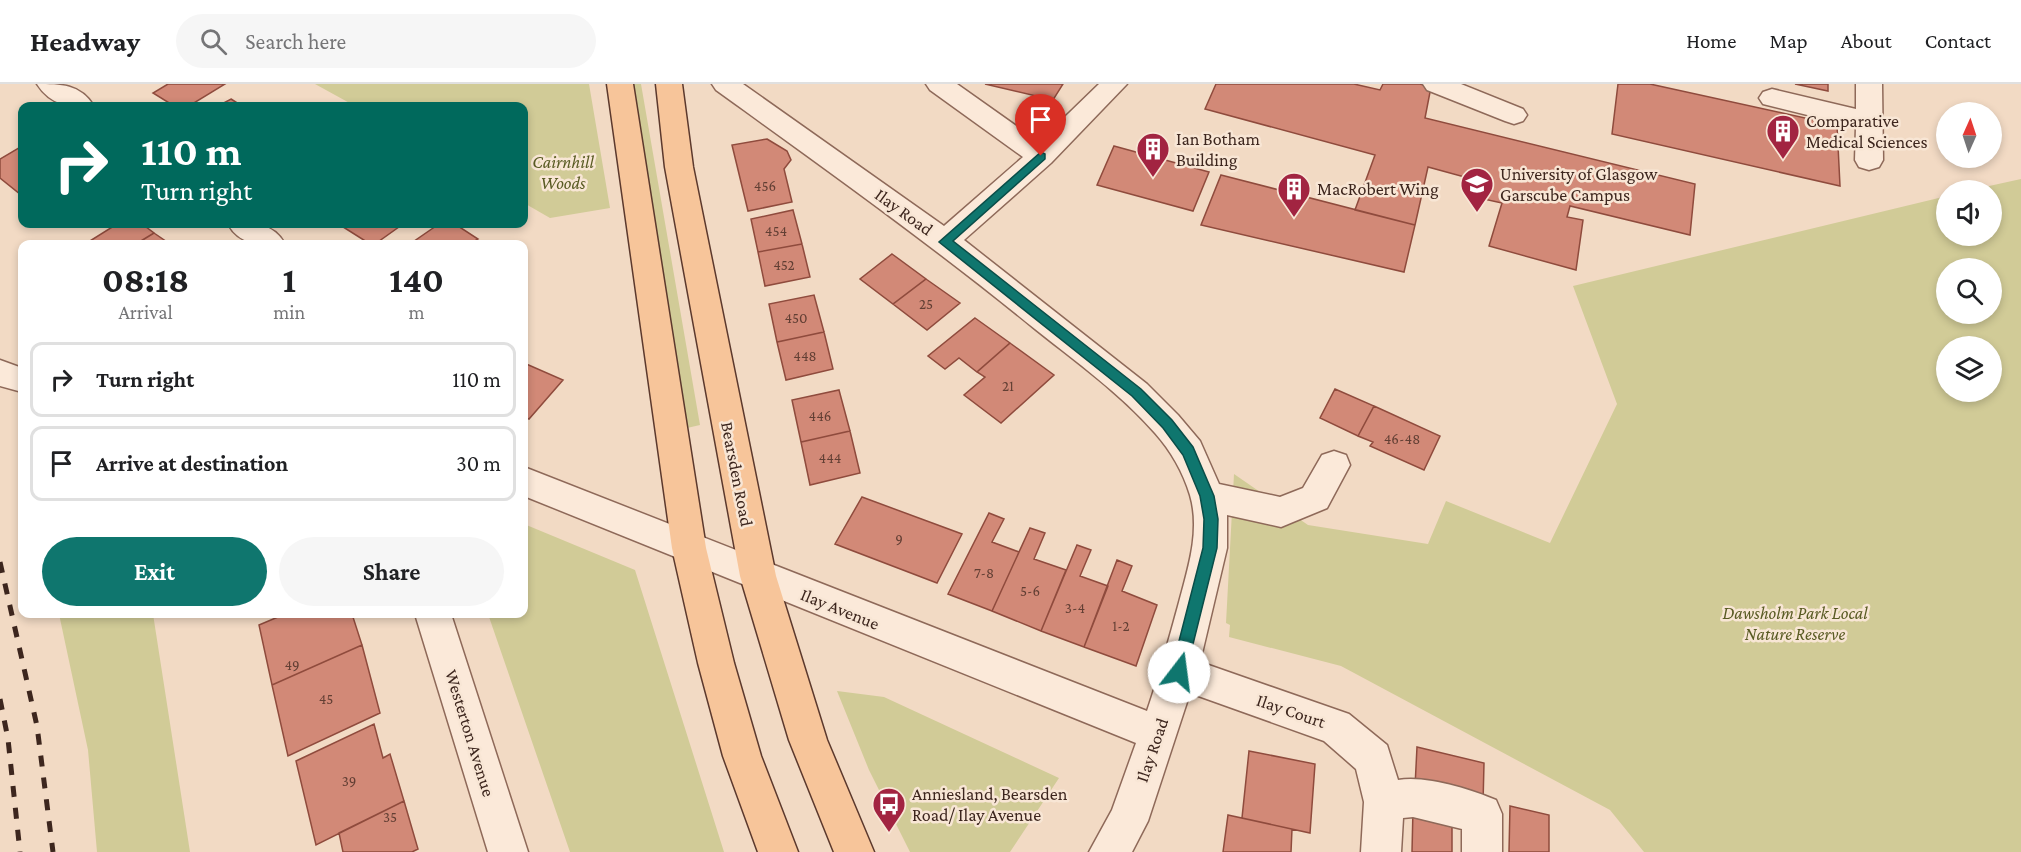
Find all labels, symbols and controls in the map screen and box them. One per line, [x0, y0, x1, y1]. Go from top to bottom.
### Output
search box [176, 14, 596, 68]
icon: search [197, 25, 230, 58]
text: Headway [30, 26, 140, 57]
text: Search here [245, 29, 346, 54]
text: Home [1686, 29, 1736, 53]
text: Map [1769, 29, 1808, 53]
text: About [1841, 29, 1892, 53]
text: Contact [1925, 29, 1991, 53]
pin [1015, 94, 1066, 156]
north arrow [1936, 102, 2002, 168]
map controls [1936, 102, 2002, 402]
icon: arrive [1024, 103, 1057, 136]
place label: Comparative Medical Sciences [1806, 111, 1927, 152]
building icon: Comparative Medical Sciences [1765, 113, 1801, 160]
icon: right [42, 126, 120, 204]
text: 110 m [141, 127, 242, 174]
place label: Ian Botham Building [1176, 129, 1261, 170]
building icon: Ian Botham Building [1135, 131, 1171, 178]
park label: Cairnhill Woods [532, 152, 594, 193]
place label: University of Glasgow Garscube Campus [1500, 164, 1658, 205]
school or university icon: University of Glasgow Garscube Campus [1459, 166, 1495, 213]
building icon: MacRobert Wing [1276, 171, 1312, 218]
text: Turn right [141, 176, 252, 206]
house number: 456 [754, 178, 776, 194]
place label: MacRobert Wing [1317, 179, 1439, 199]
button: sound [1936, 180, 2002, 246]
street label: Ilay Road [871, 184, 937, 240]
house number: 454 [765, 223, 787, 239]
house number: 452 [773, 257, 795, 273]
button: search [1936, 258, 2002, 324]
text: 08:18 [102, 260, 189, 300]
text: 1 [283, 260, 296, 300]
text: 140 [389, 260, 444, 300]
house number: 25 [919, 296, 933, 312]
text: Arrival [118, 301, 173, 323]
text: min [273, 301, 305, 323]
text: m [409, 301, 425, 323]
house number: 450 [784, 310, 808, 326]
button: layers [1936, 336, 2002, 402]
house number: 448 [793, 348, 817, 364]
icon: right [45, 363, 78, 396]
text: Turn right [96, 367, 194, 392]
text: 110 m [452, 367, 501, 392]
house number: 21 [1002, 378, 1014, 394]
house number: 446 [809, 408, 831, 424]
street label: Bearsden Road [717, 420, 757, 529]
house number: 46-48 [1384, 431, 1420, 447]
icon: arrive [45, 447, 78, 480]
house number: 444 [819, 450, 841, 466]
text: Arrive at destination [96, 451, 288, 476]
text: 30 m [456, 451, 501, 476]
house number: 9 [895, 531, 903, 547]
button: Exit [42, 537, 267, 606]
button: Share [279, 537, 504, 606]
house number: 7-8 [974, 565, 994, 581]
house number: 5-6 [1020, 583, 1040, 599]
street label: Ilay Avenue [798, 584, 882, 634]
house number: 3-4 [1065, 600, 1085, 616]
park label: Dawsholm Park Local Nature Reserve [1722, 603, 1868, 644]
house number: 1-2 [1112, 618, 1130, 634]
position arrow [1147, 640, 1211, 704]
house number: 49 [284, 657, 300, 673]
street label: Westerton Avenue [441, 667, 499, 799]
street label: Ilay Court [1254, 690, 1329, 732]
house number: 45 [319, 691, 333, 707]
street label: Ilay Road [1132, 715, 1172, 785]
house number: 39 [342, 773, 356, 789]
place label: Anniesland, Bearsden Road/ Ilay Avenue [912, 784, 1068, 825]
bus stop icon: Anniesland, Bearsden Road/ Ilay Avenue [871, 786, 907, 833]
house number: 35 [383, 809, 397, 825]

